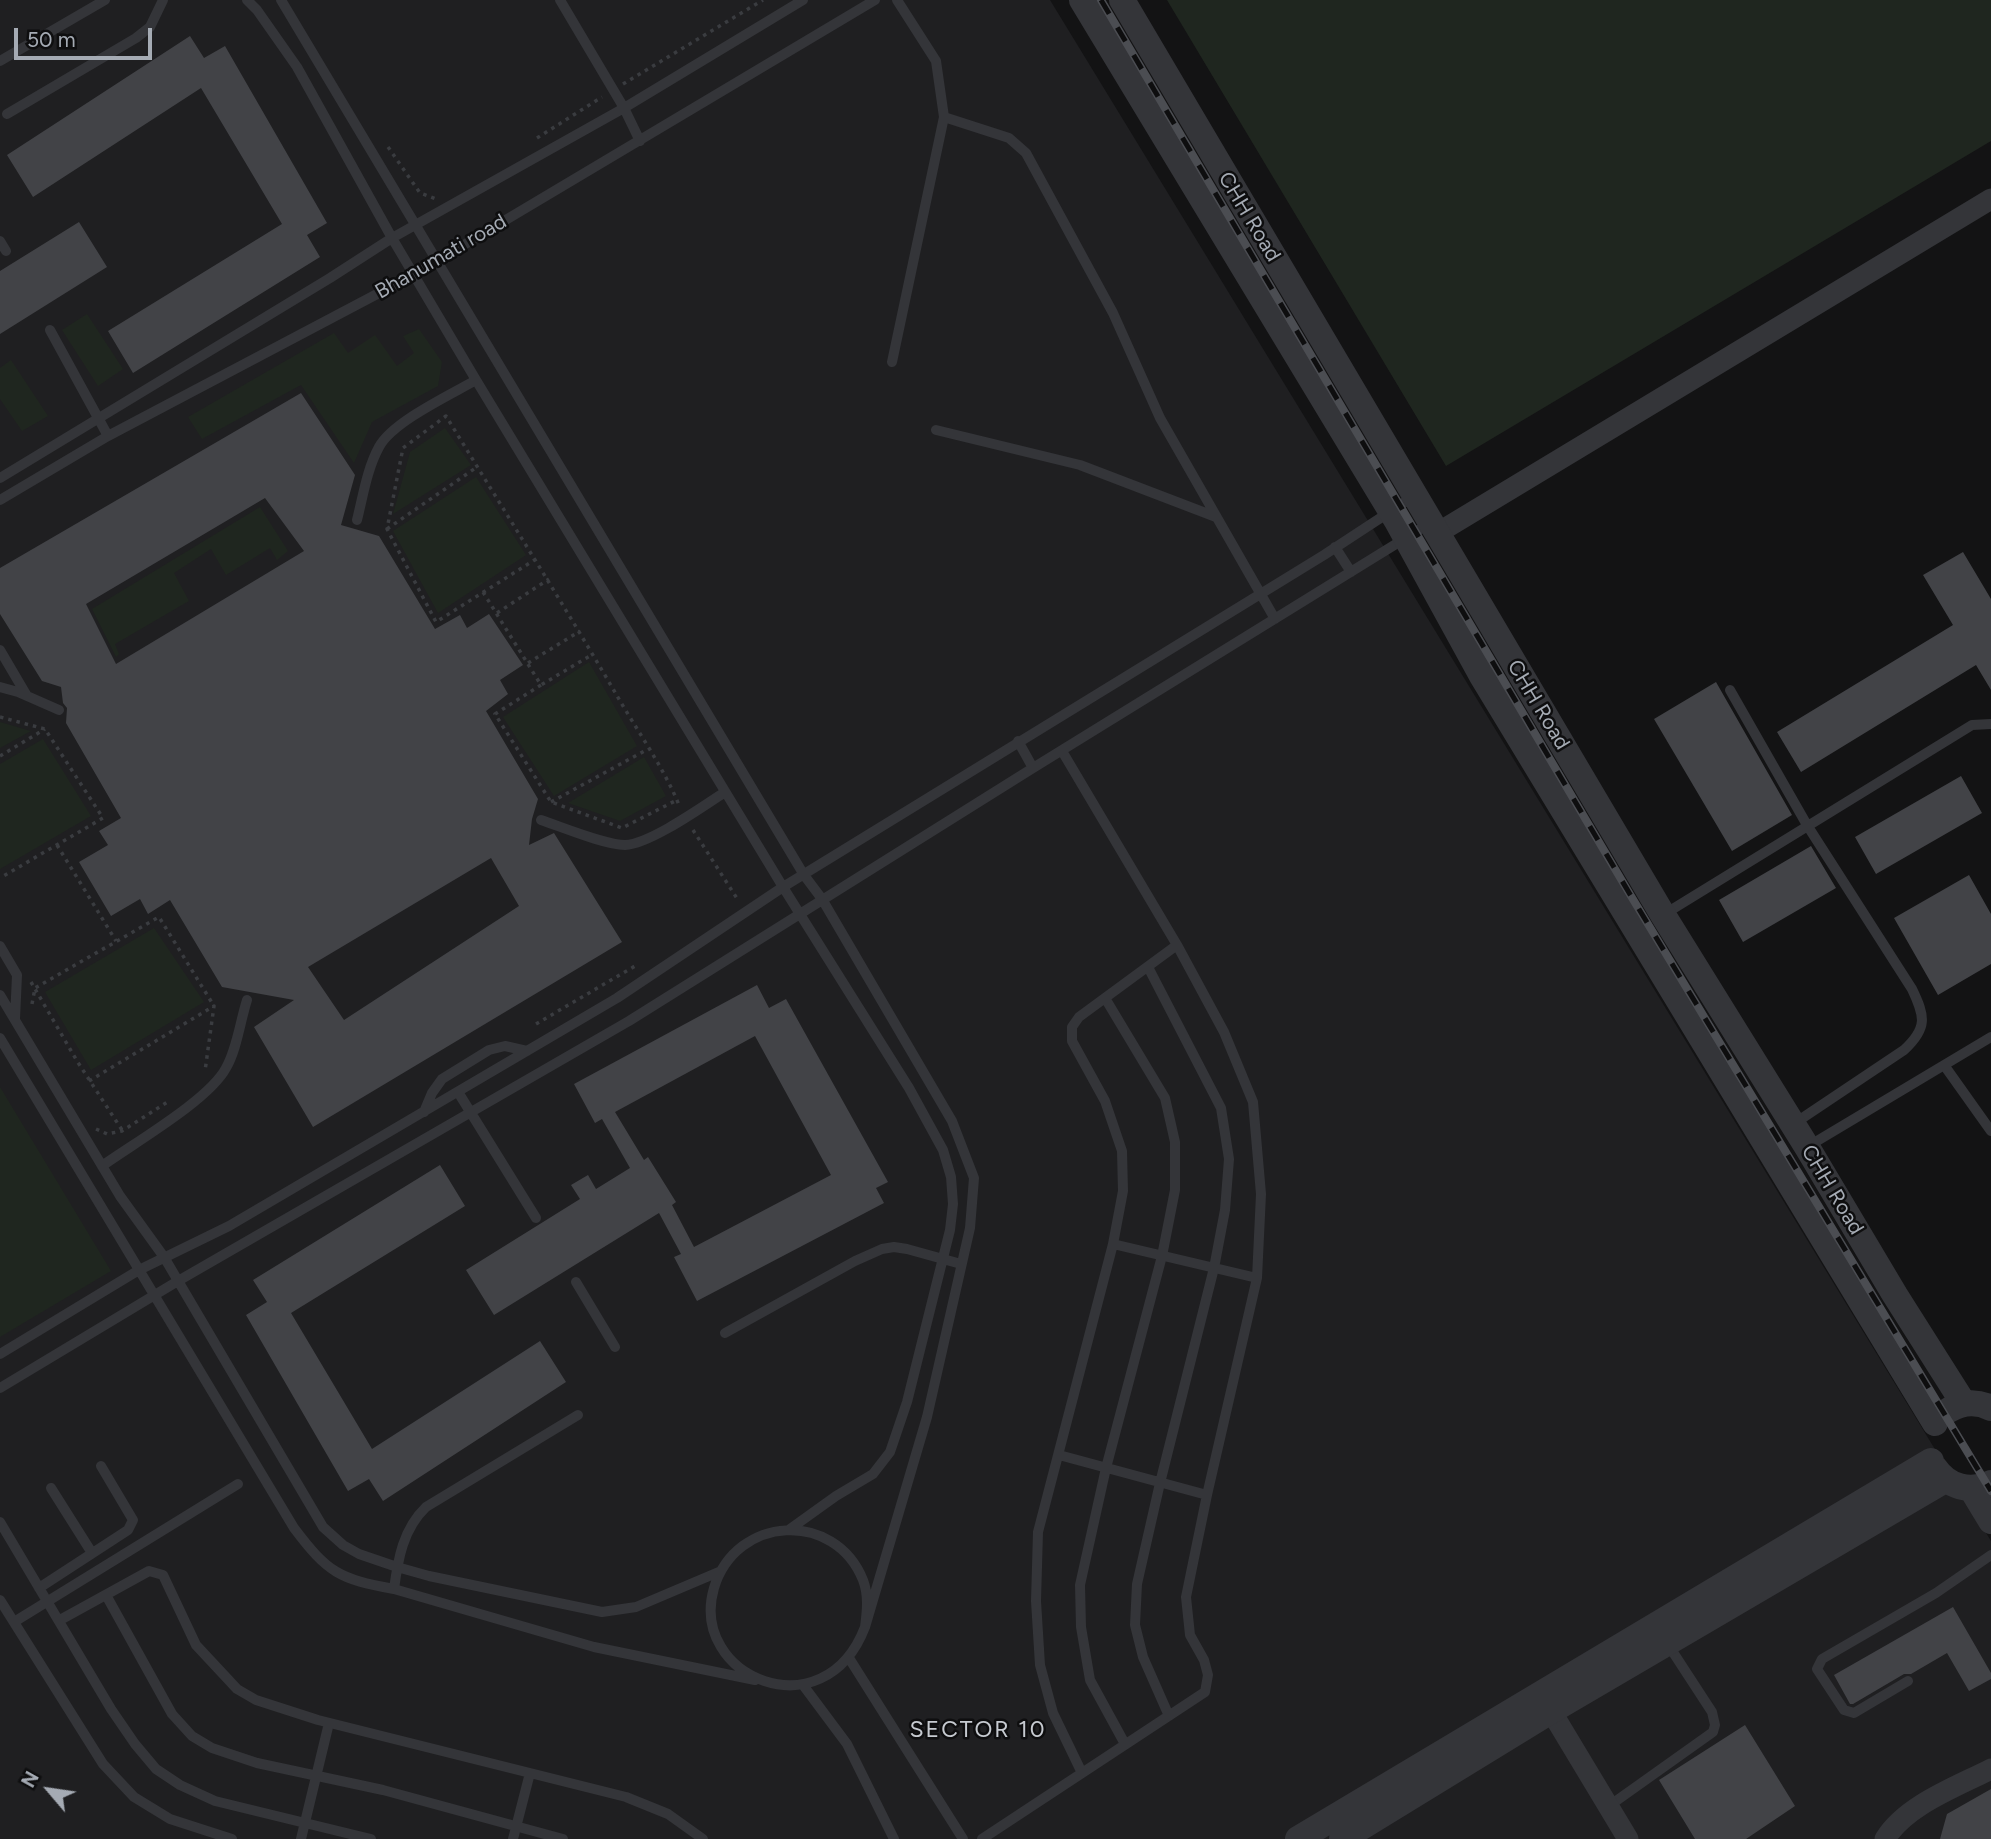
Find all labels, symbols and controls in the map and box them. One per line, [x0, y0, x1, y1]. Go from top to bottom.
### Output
scale bar [18, 14, 156, 58]
text: 50 m [27, 27, 76, 52]
street label: CHH Road [1212, 168, 1286, 266]
street label: Bhanumati road [371, 209, 511, 305]
street label: CHH Road [1501, 656, 1575, 754]
street label: CHH Road [1795, 1141, 1869, 1239]
district label: SECTOR 10 [911, 1716, 1045, 1744]
north arrow [14, 1755, 84, 1825]
text: N [17, 1768, 44, 1792]

